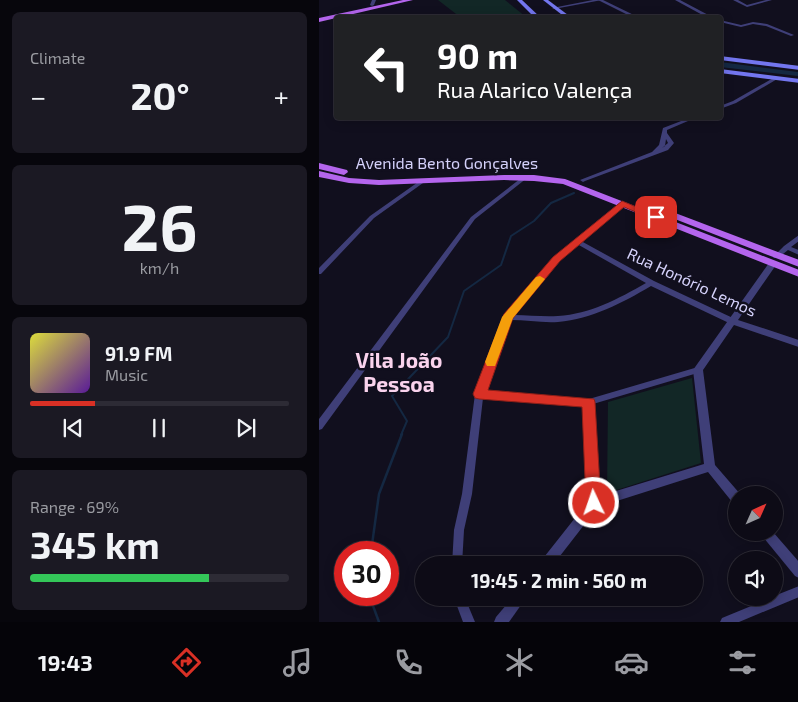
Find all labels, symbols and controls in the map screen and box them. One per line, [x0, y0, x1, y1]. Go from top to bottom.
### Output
text: 90 m [437, 34, 518, 76]
icon: left [354, 35, 419, 100]
text: Climate [30, 48, 85, 67]
text: 20° [130, 72, 190, 118]
text: Rua Alarico Valença [437, 76, 632, 102]
text: − [30, 79, 46, 113]
text: + [274, 79, 289, 113]
street label: Avenida Bento Gonçalves [356, 153, 538, 173]
text: 26 [121, 186, 198, 264]
pin [635, 196, 677, 238]
icon: arrive [642, 203, 670, 231]
street label: Rua Honório Lemos [624, 243, 760, 320]
text: km/h [140, 258, 179, 277]
text: 91.9 FM [105, 342, 172, 365]
district label: Vila João Pessoa [356, 347, 442, 396]
text: Music [105, 365, 148, 384]
icon: previous [59, 414, 87, 442]
icon: pause [145, 414, 173, 442]
icon: next [232, 414, 260, 442]
position arrow [567, 476, 619, 528]
north arrow [728, 486, 783, 541]
map controls [728, 486, 783, 606]
text: Range · 69% [30, 497, 119, 516]
text: 345 km [30, 521, 160, 567]
speed limit sign: 30 [334, 541, 399, 606]
button: sound [728, 551, 783, 606]
text: 19:45 · 2 min · 560 m [471, 569, 647, 592]
icon: directions [169, 645, 204, 680]
icon: music [280, 645, 315, 680]
icon: phone [391, 645, 426, 680]
icon: climate [502, 645, 537, 680]
icon: car [614, 645, 649, 680]
icon: filters [725, 645, 760, 680]
text: 19:43 [38, 649, 93, 675]

